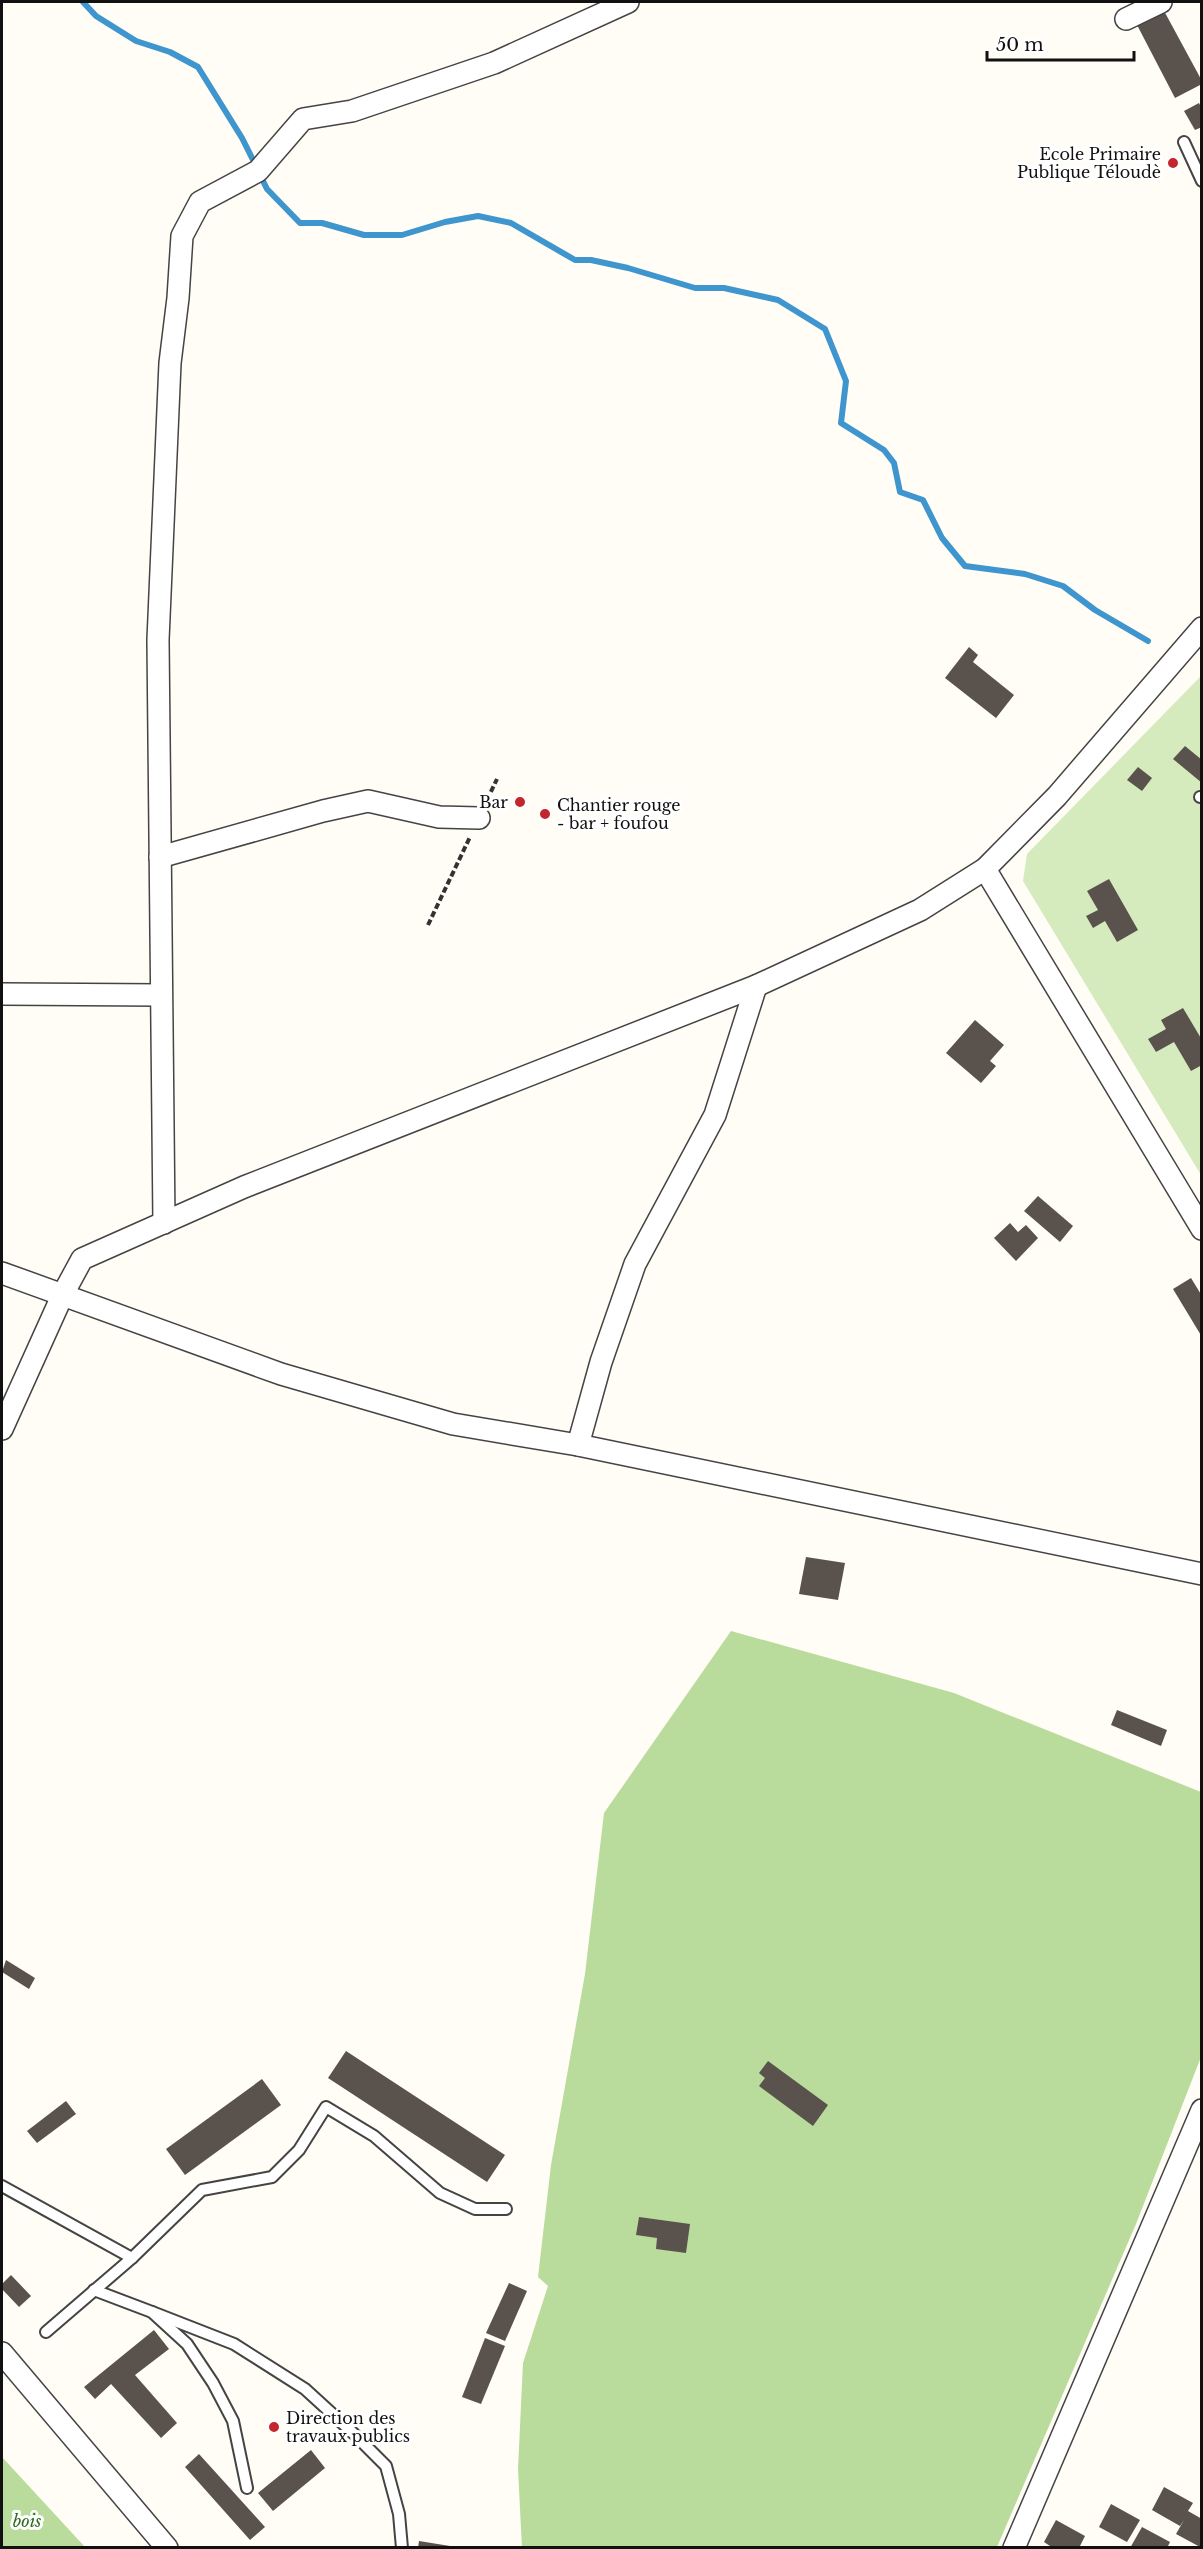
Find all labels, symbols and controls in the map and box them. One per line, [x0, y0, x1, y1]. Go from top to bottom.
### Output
scale bar [987, 24, 1134, 62]
text: 50 m [996, 34, 1044, 56]
place label: Ecole Primaire Publique Téloudè [1017, 144, 1161, 182]
marker: Ecole Primaire Publique Téloudè [1166, 156, 1180, 170]
place label: Bar [479, 792, 508, 812]
marker: Bar [513, 795, 527, 809]
place label: Chantier rouge - bar + foufou [557, 795, 681, 833]
marker: Chantier rouge - bar + foufou [538, 807, 552, 821]
place label: Direction des travaux publics [286, 2408, 410, 2446]
marker: Direction des travaux publics [267, 2420, 281, 2434]
park label: bois [13, 2511, 41, 2531]

